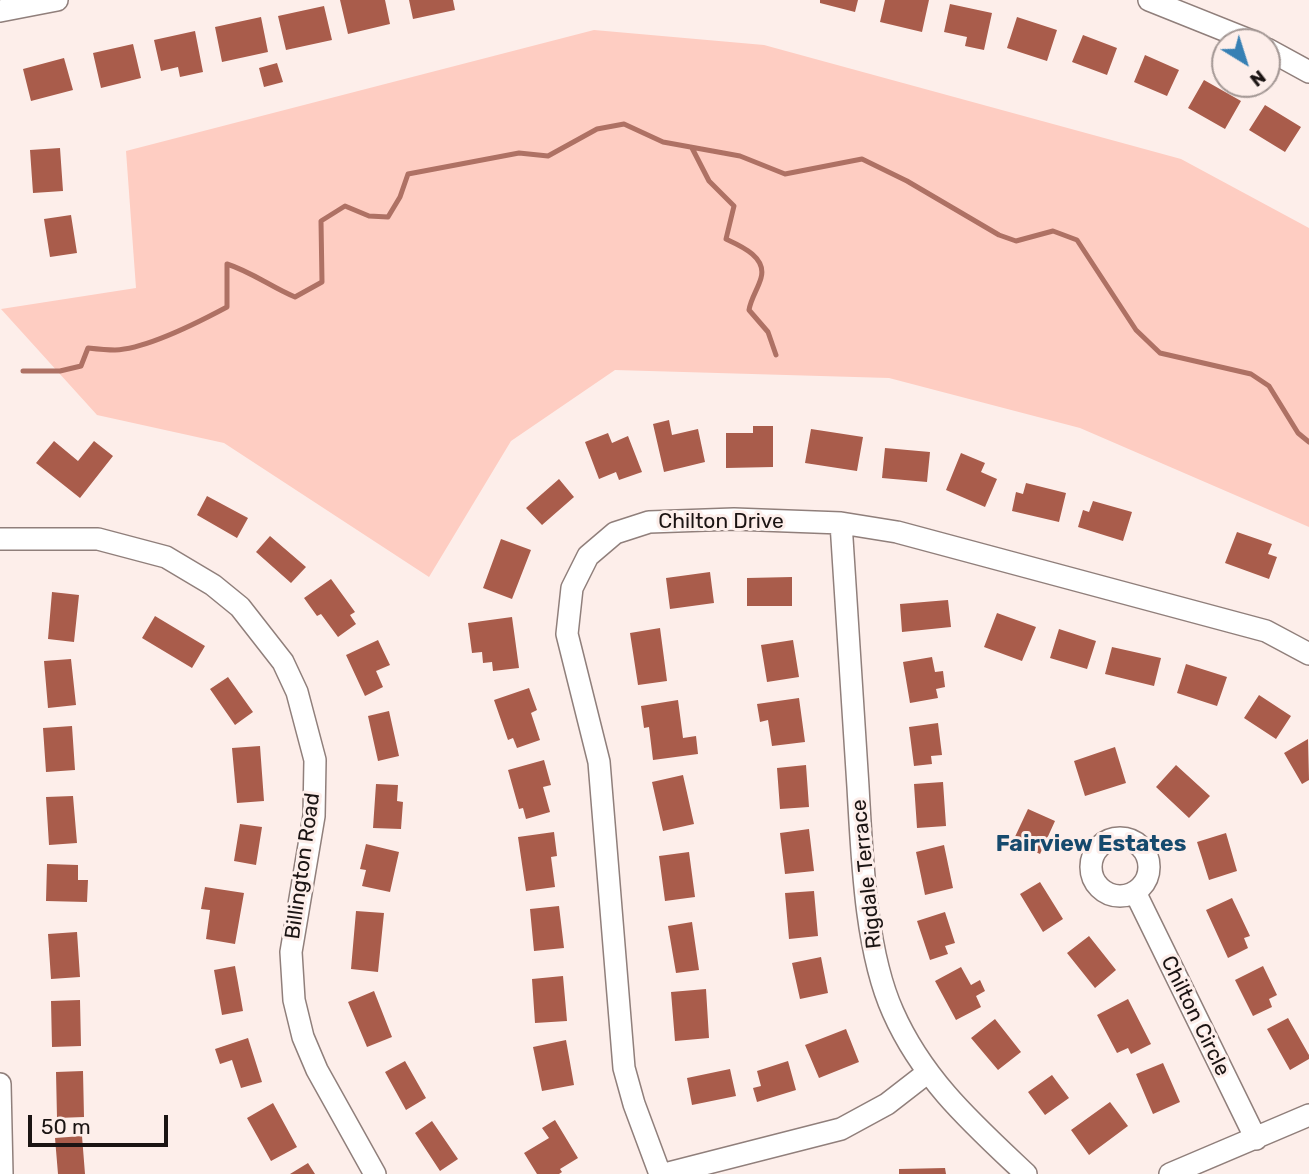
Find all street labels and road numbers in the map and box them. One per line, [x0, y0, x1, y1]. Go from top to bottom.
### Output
street label: Chilton Drive [658, 509, 784, 535]
street label: Billington Road [280, 791, 326, 941]
street label: Rigdale Terrace [847, 798, 887, 950]
street label: Chilton Circle [1155, 952, 1235, 1080]

